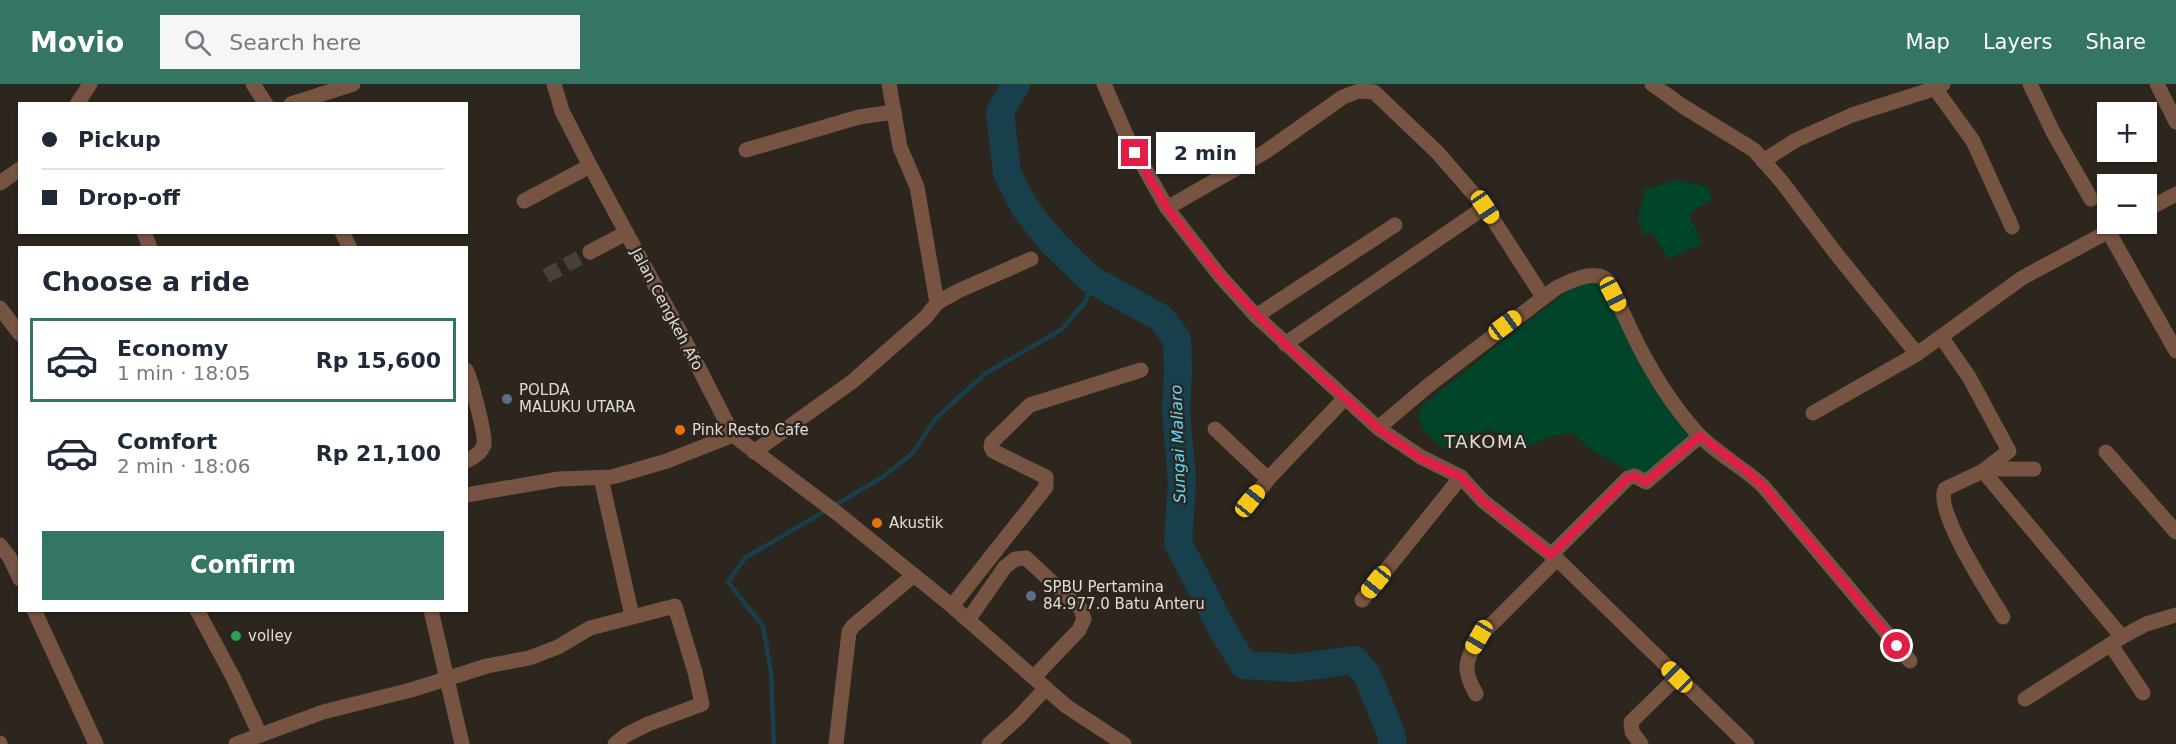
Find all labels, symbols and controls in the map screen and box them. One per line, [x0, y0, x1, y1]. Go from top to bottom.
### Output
search box [160, 15, 580, 69]
text: Movio [30, 26, 124, 59]
icon: search [181, 26, 214, 59]
text: Search here [229, 30, 361, 55]
text: Map [1906, 30, 1950, 54]
text: Layers [1983, 30, 2052, 54]
text: Share [2085, 30, 2146, 54]
map controls [2097, 102, 2157, 234]
button: + [2097, 102, 2157, 162]
text: Pickup [78, 127, 161, 152]
callout: 2 min [1156, 132, 1255, 174]
route end [1121, 139, 1148, 166]
text: 2 min [1174, 141, 1237, 165]
button: − [2097, 174, 2157, 234]
text: Drop-off [78, 185, 180, 210]
car [1467, 187, 1503, 227]
street label: Jalan Cengkeh Afo [627, 244, 707, 373]
text: Choose a ride [42, 266, 250, 297]
car [1597, 274, 1629, 314]
car [1485, 307, 1525, 343]
icon: car [45, 333, 99, 387]
text: Economy [117, 336, 228, 361]
text: Rp 15,600 [316, 348, 441, 373]
text: 1 min · 18:05 [117, 361, 251, 385]
place label: POLDA MALUKU UTARA [519, 381, 636, 416]
water label: Sungai Maliaro [1166, 384, 1190, 504]
marker: POLDA MALUKU UTARA [500, 392, 514, 406]
place label: Pink Resto Cafe [692, 421, 809, 439]
marker: Pink Resto Cafe [673, 423, 687, 437]
icon: car [45, 426, 99, 480]
text: Comfort [117, 429, 217, 454]
district label: TAKOMA [1443, 431, 1528, 452]
text: Rp 21,100 [316, 441, 441, 466]
text: 2 min · 18:06 [117, 454, 251, 478]
car [1232, 481, 1268, 521]
place label: Akustik [889, 514, 944, 532]
marker: Akustik [870, 516, 884, 530]
button: Confirm [42, 531, 444, 600]
car [1358, 562, 1394, 602]
place label: SPBU Pertamina 84.977.0 Batu Anteru [1043, 578, 1205, 613]
marker: SPBU Pertamina 84.977.0 Batu Anteru [1024, 589, 1038, 603]
car [1462, 617, 1496, 657]
place label: volley [248, 627, 293, 645]
marker: volley [229, 629, 243, 643]
route start [1883, 632, 1910, 659]
car [1658, 658, 1696, 696]

